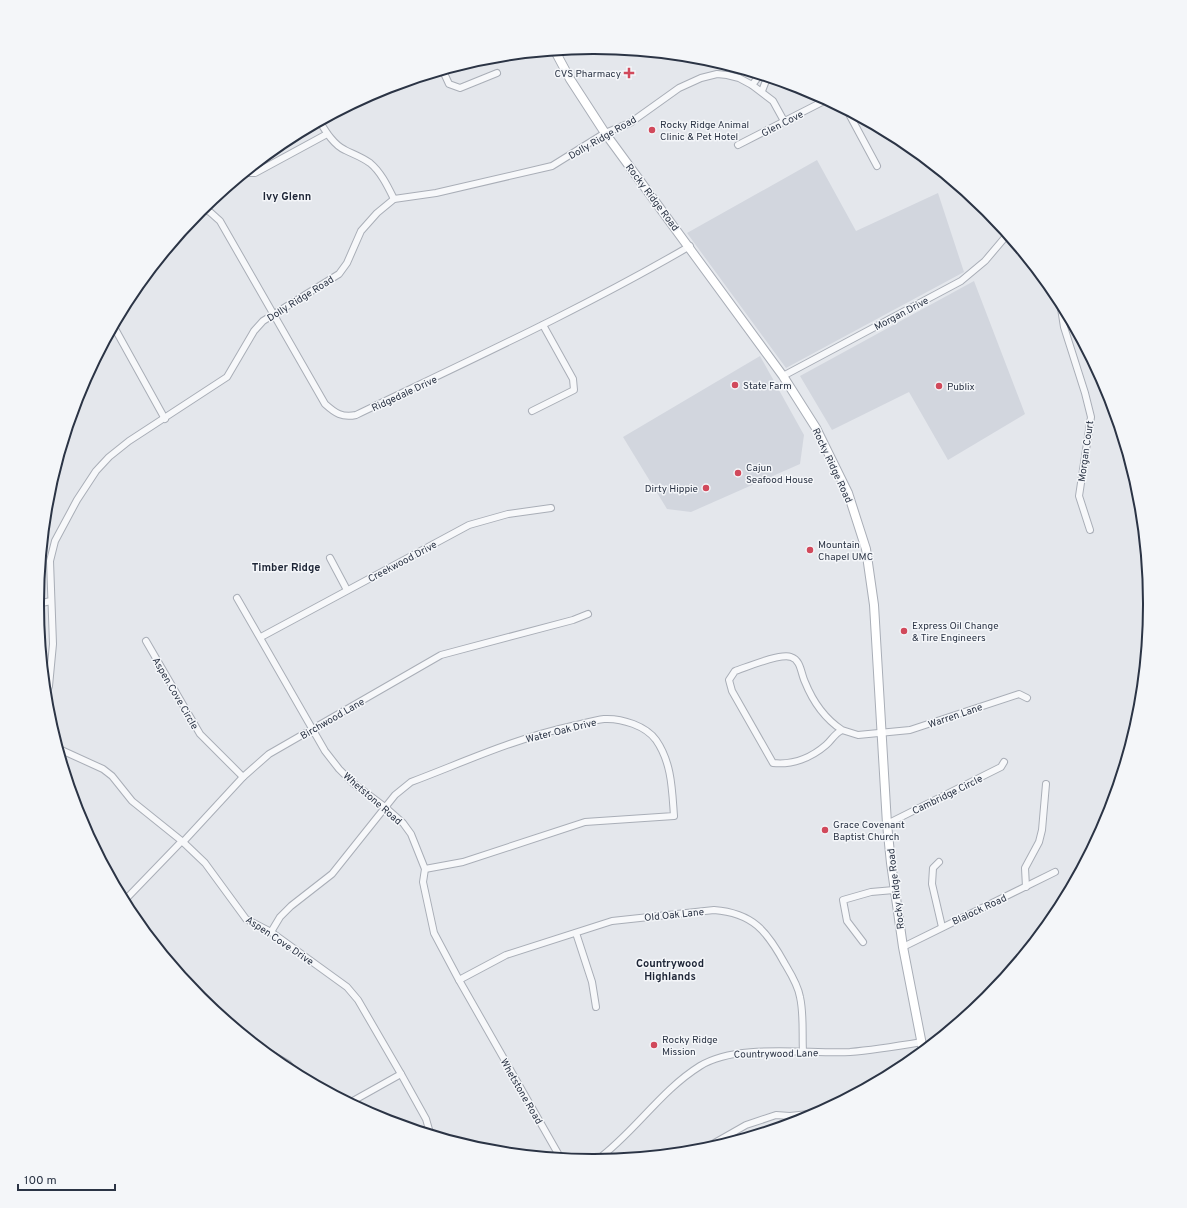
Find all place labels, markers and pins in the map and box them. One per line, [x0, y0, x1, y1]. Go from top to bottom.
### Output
place label: CVS Pharmacy [555, 68, 621, 81]
marker: CVS Pharmacy [624, 68, 634, 78]
place label: Rocky Ridge Animal Clinic & Pet Hotel [660, 119, 749, 144]
marker: Rocky Ridge Animal Clinic & Pet Hotel [647, 125, 657, 135]
marker: State Farm [730, 380, 740, 390]
place label: State Farm [743, 380, 792, 393]
marker: Publix [934, 381, 944, 391]
place label: Publix [947, 381, 975, 394]
place label: Cajun Seafood House [746, 462, 813, 487]
marker: Cajun Seafood House [733, 468, 743, 478]
place label: Dirty Hippie [645, 483, 698, 496]
marker: Dirty Hippie [701, 483, 711, 493]
place label: Mountain Chapel UMC [818, 539, 873, 564]
marker: Mountain Chapel UMC [805, 545, 815, 555]
place label: Express Oil Change & Tire Engineers [912, 620, 999, 645]
marker: Express Oil Change & Tire Engineers [899, 626, 909, 636]
place label: Grace Covenant Baptist Church [833, 819, 905, 844]
marker: Grace Covenant Baptist Church [820, 825, 830, 835]
place label: Rocky Ridge Mission [662, 1034, 718, 1059]
marker: Rocky Ridge Mission [649, 1040, 659, 1050]

